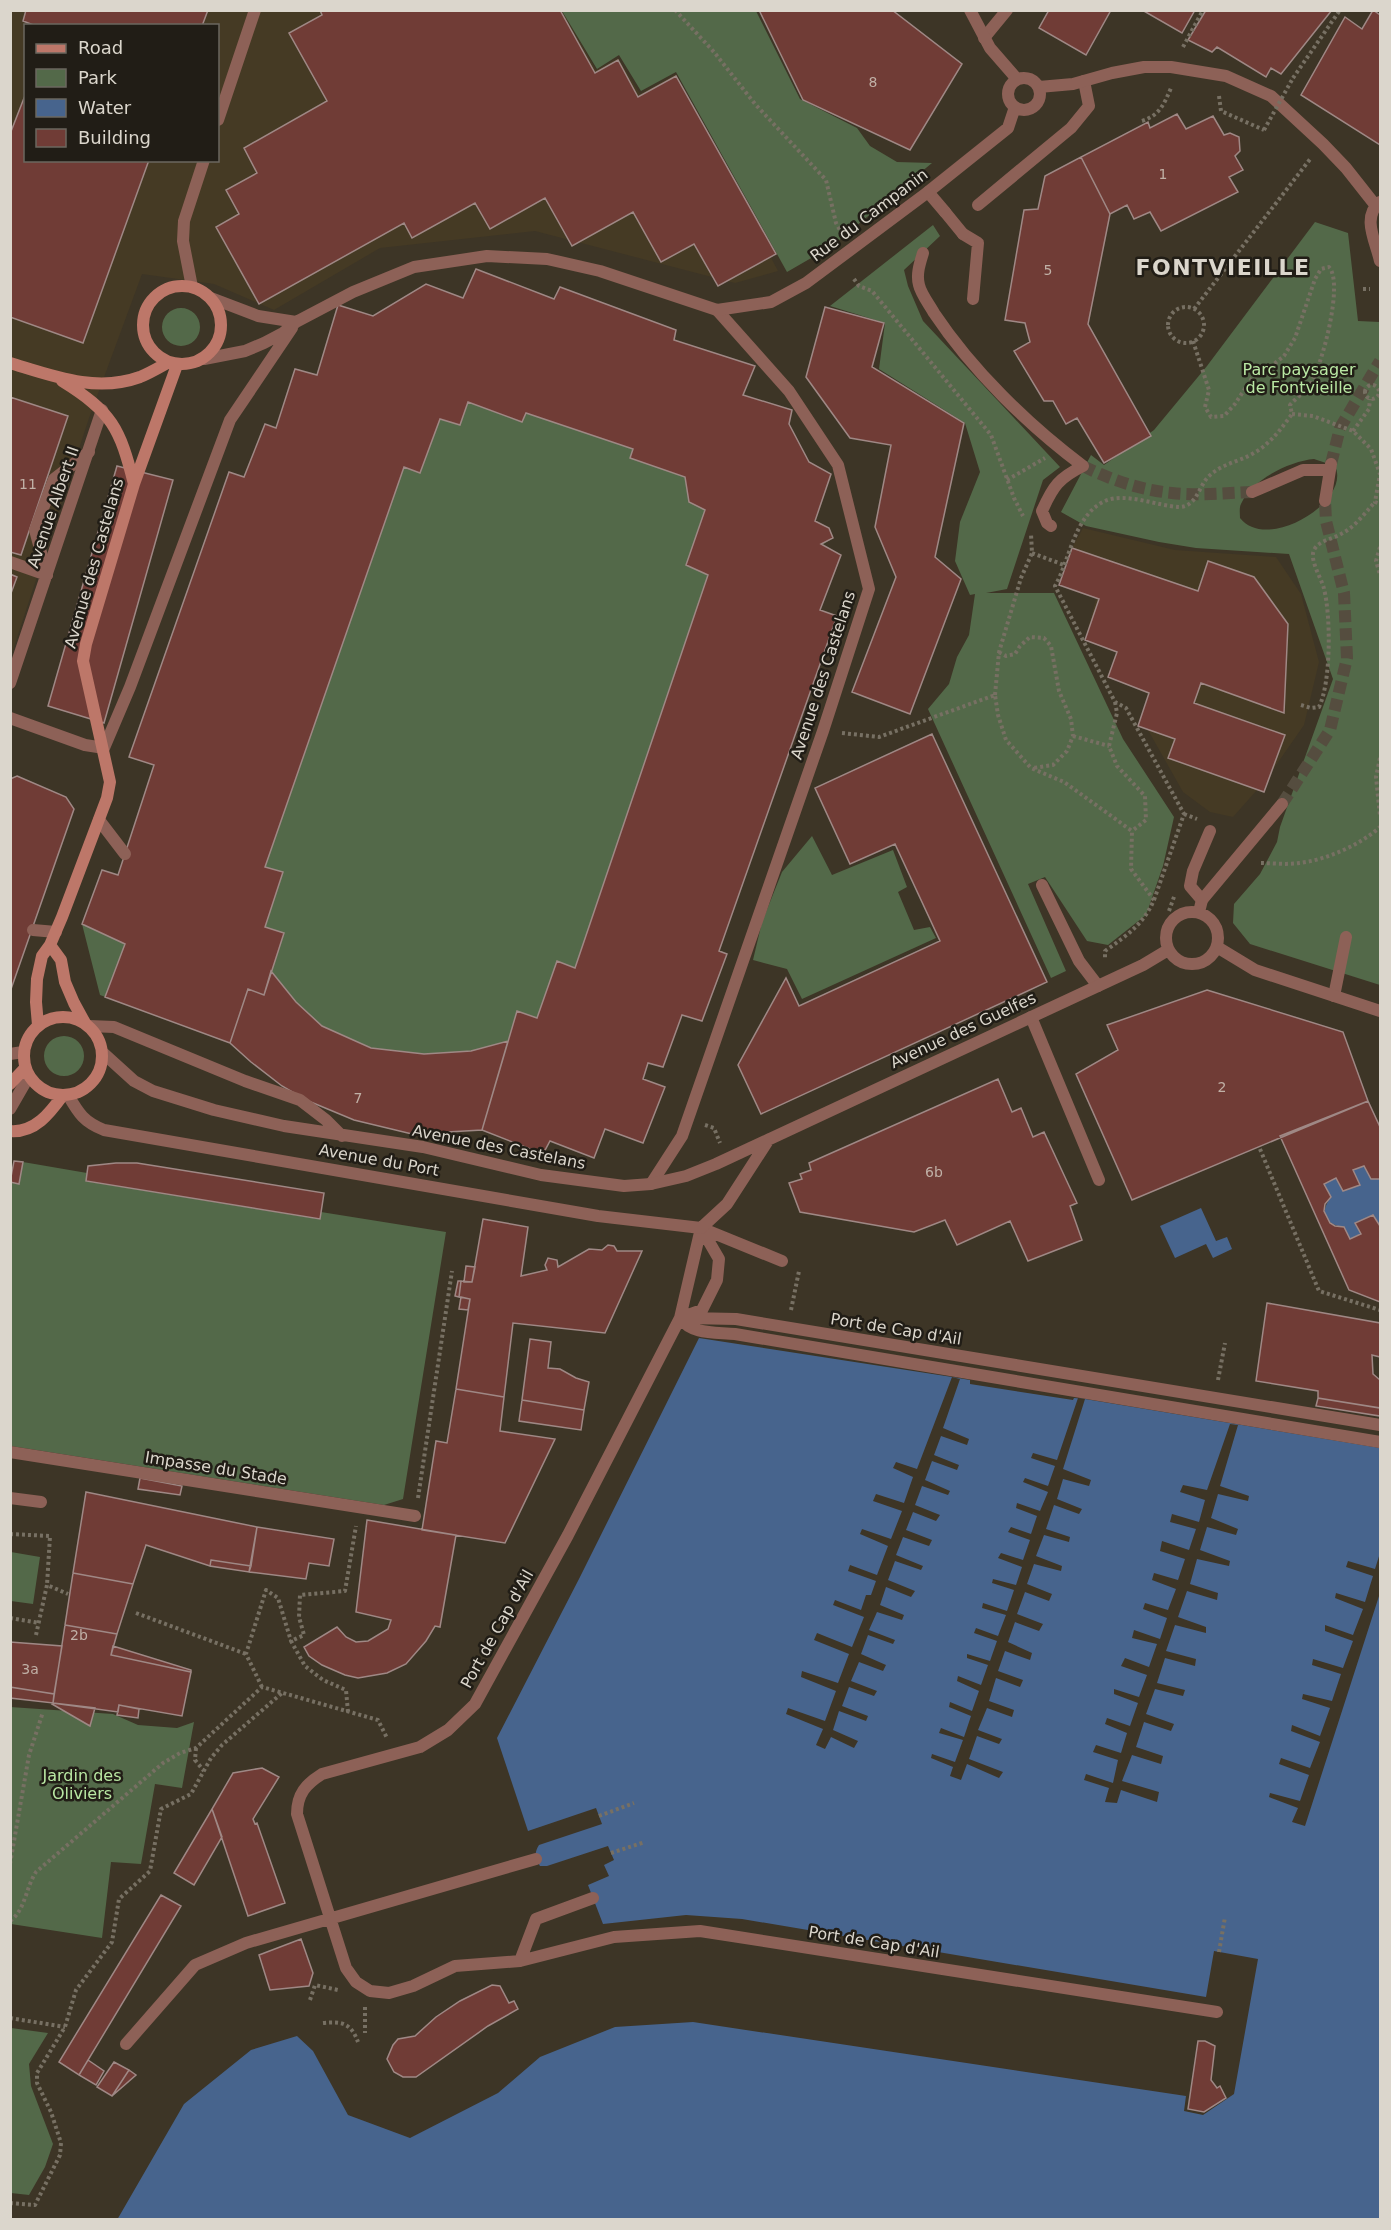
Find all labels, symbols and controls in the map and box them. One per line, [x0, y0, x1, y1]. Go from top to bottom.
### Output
legend [24, 24, 219, 162]
text: Road [78, 37, 123, 58]
text: Park [78, 67, 117, 88]
house number: 8 [869, 74, 877, 90]
text: Water [78, 97, 132, 118]
text: Building [78, 127, 151, 148]
street label: Rue du Campanin [807, 165, 931, 265]
house number: 1 [1159, 166, 1167, 182]
district label: FONTVIEILLE [1135, 255, 1311, 280]
house number: 5 [1044, 262, 1052, 278]
park label: Parc paysager de Fontvieille [1243, 360, 1356, 397]
street label: Avenue Albert II [23, 444, 83, 570]
house number: 11 [19, 476, 37, 492]
street label: Avenue des Castelans [61, 476, 127, 650]
street label: Avenue des Castelans [787, 588, 859, 762]
street label: Avenue des Guelfes [887, 988, 1039, 1072]
house number: 2 [1218, 1079, 1226, 1095]
house number: 7 [354, 1090, 362, 1106]
street label: Avenue des Castelans [411, 1121, 587, 1173]
street label: Avenue du Port [317, 1140, 441, 1180]
house number: 6b [925, 1164, 943, 1180]
street label: Port de Cap d'Ail [829, 1309, 963, 1349]
street label: Impasse du Stade [144, 1447, 288, 1489]
street label: Port de Cap d'Ail [457, 1566, 537, 1692]
house number: 2b [70, 1627, 88, 1643]
house number: 3a [21, 1661, 39, 1677]
park label: Jardin des Oliviers [42, 1766, 121, 1803]
street label: Port de Cap d'Ail [807, 1922, 941, 1962]

